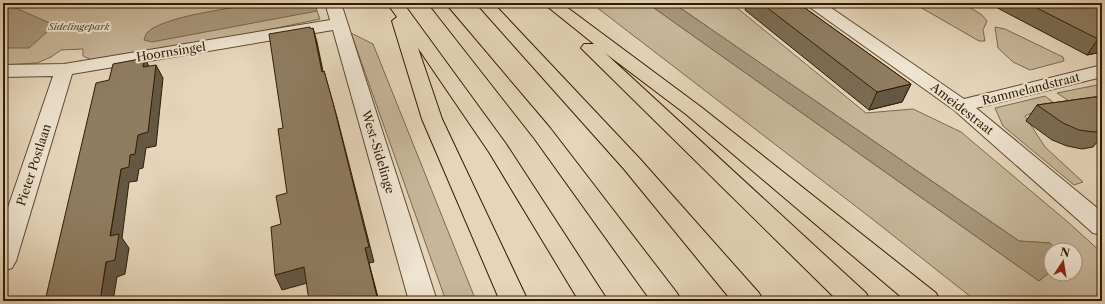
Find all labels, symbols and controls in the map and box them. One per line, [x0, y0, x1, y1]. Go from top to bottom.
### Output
park label: Sidelingepark [47, 20, 111, 33]
street label: Hoornsingel [135, 39, 207, 64]
street label: Rammelandstraat [980, 69, 1082, 108]
street label: Ameidestraat [927, 79, 997, 138]
street label: West-Sidelinge [358, 107, 398, 196]
street label: Pieter Postlaan [13, 121, 54, 208]
north arrow [1043, 242, 1083, 282]
text: N [1059, 244, 1072, 260]

